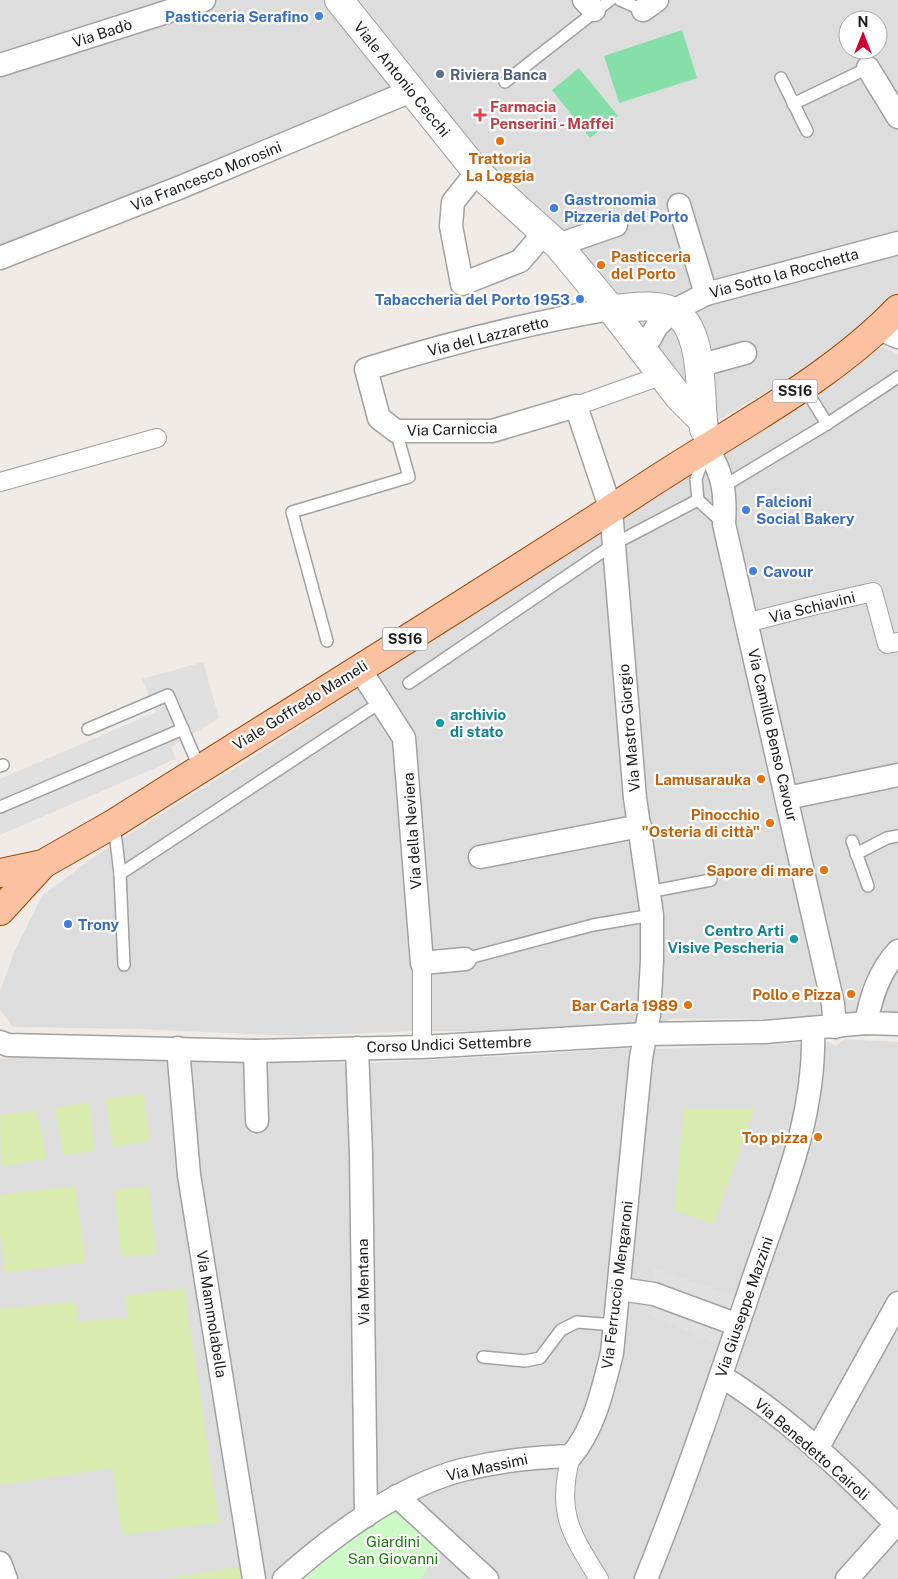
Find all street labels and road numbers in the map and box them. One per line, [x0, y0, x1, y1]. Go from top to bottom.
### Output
street label: Via Badò [70, 15, 134, 51]
street label: Viale Antonio Cecchi [350, 18, 454, 140]
street label: Via Francesco Morosini [128, 138, 284, 214]
street label: Via Sotto la Rocchetta [708, 245, 860, 301]
street label: Via del Lazzaretto [426, 313, 550, 359]
road number: SS16 [772, 380, 818, 402]
street label: Via Carniccia [406, 419, 498, 439]
street label: Via Schiavini [767, 588, 857, 626]
road number: SS16 [382, 628, 428, 650]
street label: Via Camillo Benso Cavour [745, 647, 801, 823]
street label: Viale Goffredo Mameli [230, 657, 370, 753]
street label: Via Mastro Giorgio [615, 663, 643, 793]
street label: Via della Neviera [399, 772, 425, 890]
street label: Corso Undici Settembre [366, 1033, 532, 1055]
street label: Via Ferruccio Mengaroni [598, 1200, 636, 1370]
street label: Via Giuseppe Mazzini [712, 1235, 776, 1379]
street label: Via Mentana [354, 1238, 372, 1326]
street label: Via Mammolabella [194, 1249, 230, 1379]
street label: Via Benedetto Cairoli [751, 1395, 873, 1503]
street label: Via Massimi [445, 1450, 529, 1484]

